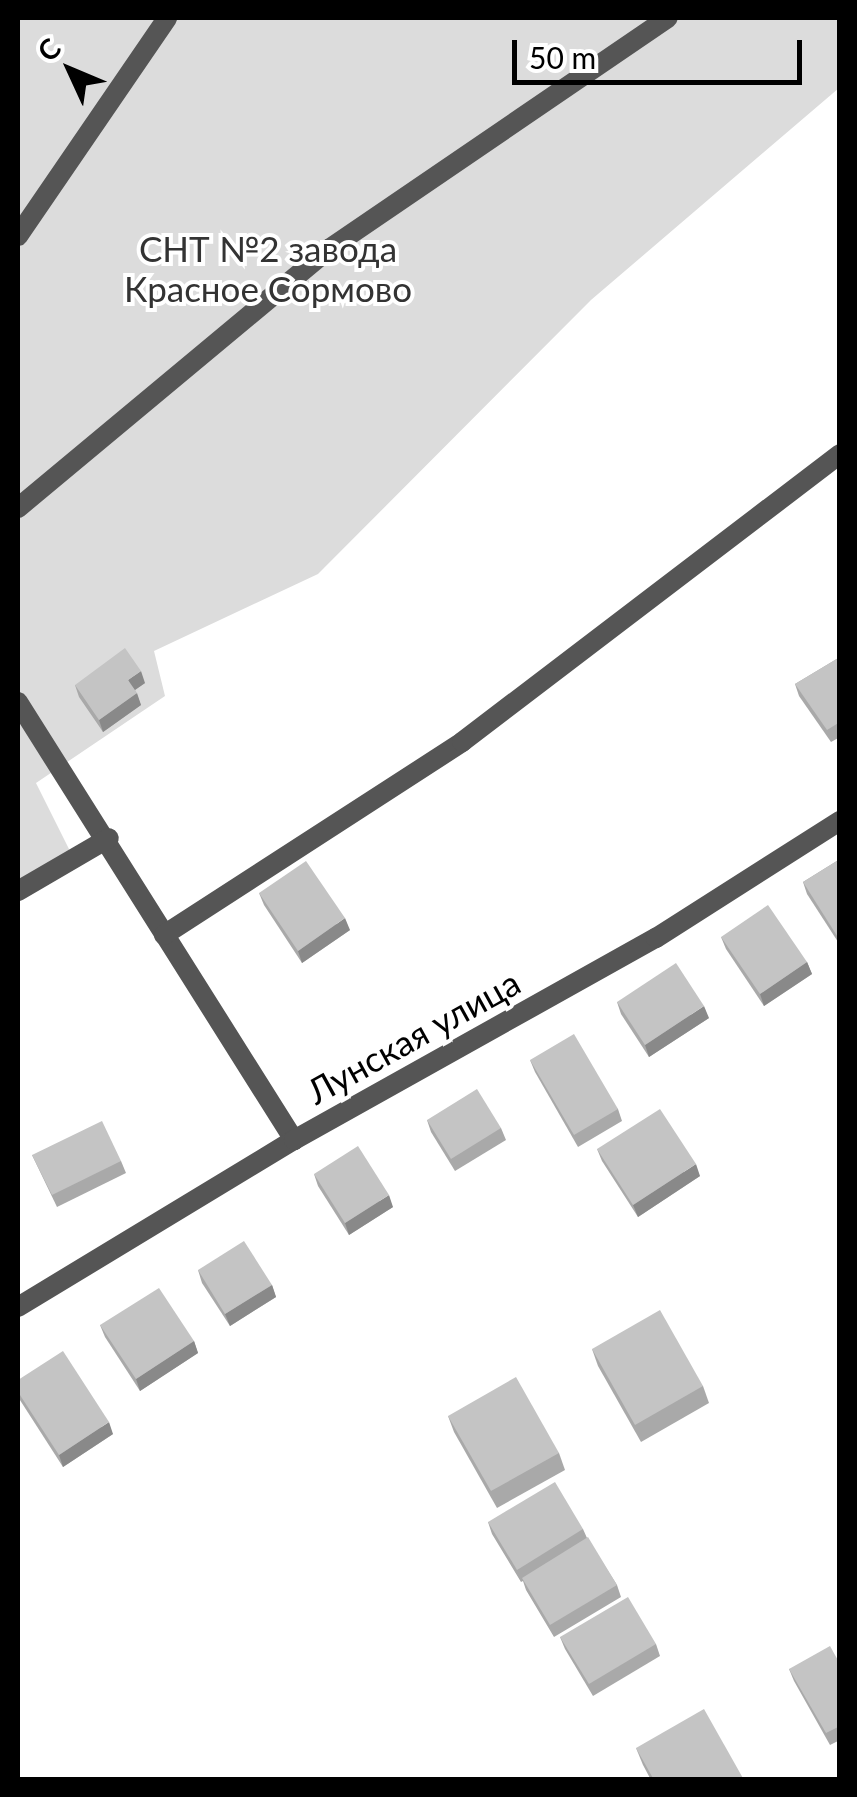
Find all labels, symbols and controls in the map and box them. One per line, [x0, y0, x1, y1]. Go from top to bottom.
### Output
north arrow [20, 20, 120, 120]
scale bar [517, 20, 807, 82]
text: С [30, 31, 67, 68]
text: 50 m [529, 39, 596, 75]
park label: СНТ №2 завода Красное Сормово [124, 227, 412, 309]
street label: Лунская улица [299, 960, 527, 1112]

